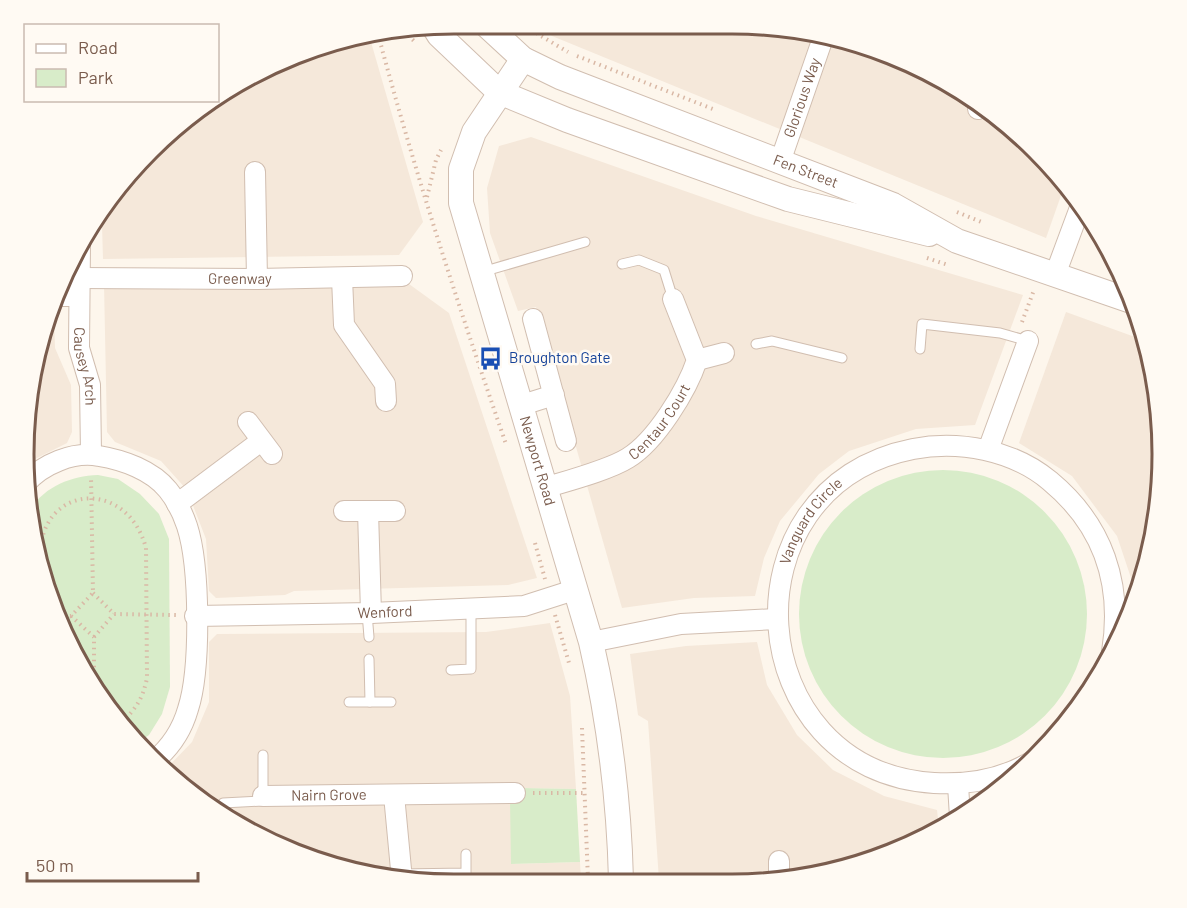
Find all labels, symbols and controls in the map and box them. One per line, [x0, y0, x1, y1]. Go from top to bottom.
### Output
legend [24, 24, 219, 102]
text: Road [78, 36, 118, 58]
street label: Glorious Way [779, 55, 824, 140]
text: Park [78, 66, 113, 88]
street label: Fen Street [771, 150, 841, 191]
street label: Greenway [208, 269, 272, 287]
street label: Causey Arch [71, 327, 100, 406]
bus stop icon: Broughton Gate [478, 345, 504, 371]
place label: Broughton Gate [509, 348, 611, 366]
street label: Centaur Court [624, 380, 693, 463]
street label: Newport Road [517, 414, 560, 507]
street label: Vanguard Circle [775, 473, 845, 566]
street label: Wenford [357, 601, 413, 621]
street label: Nairn Grove [291, 785, 367, 804]
scale bar [27, 845, 198, 883]
text: 50 m [36, 854, 74, 876]

